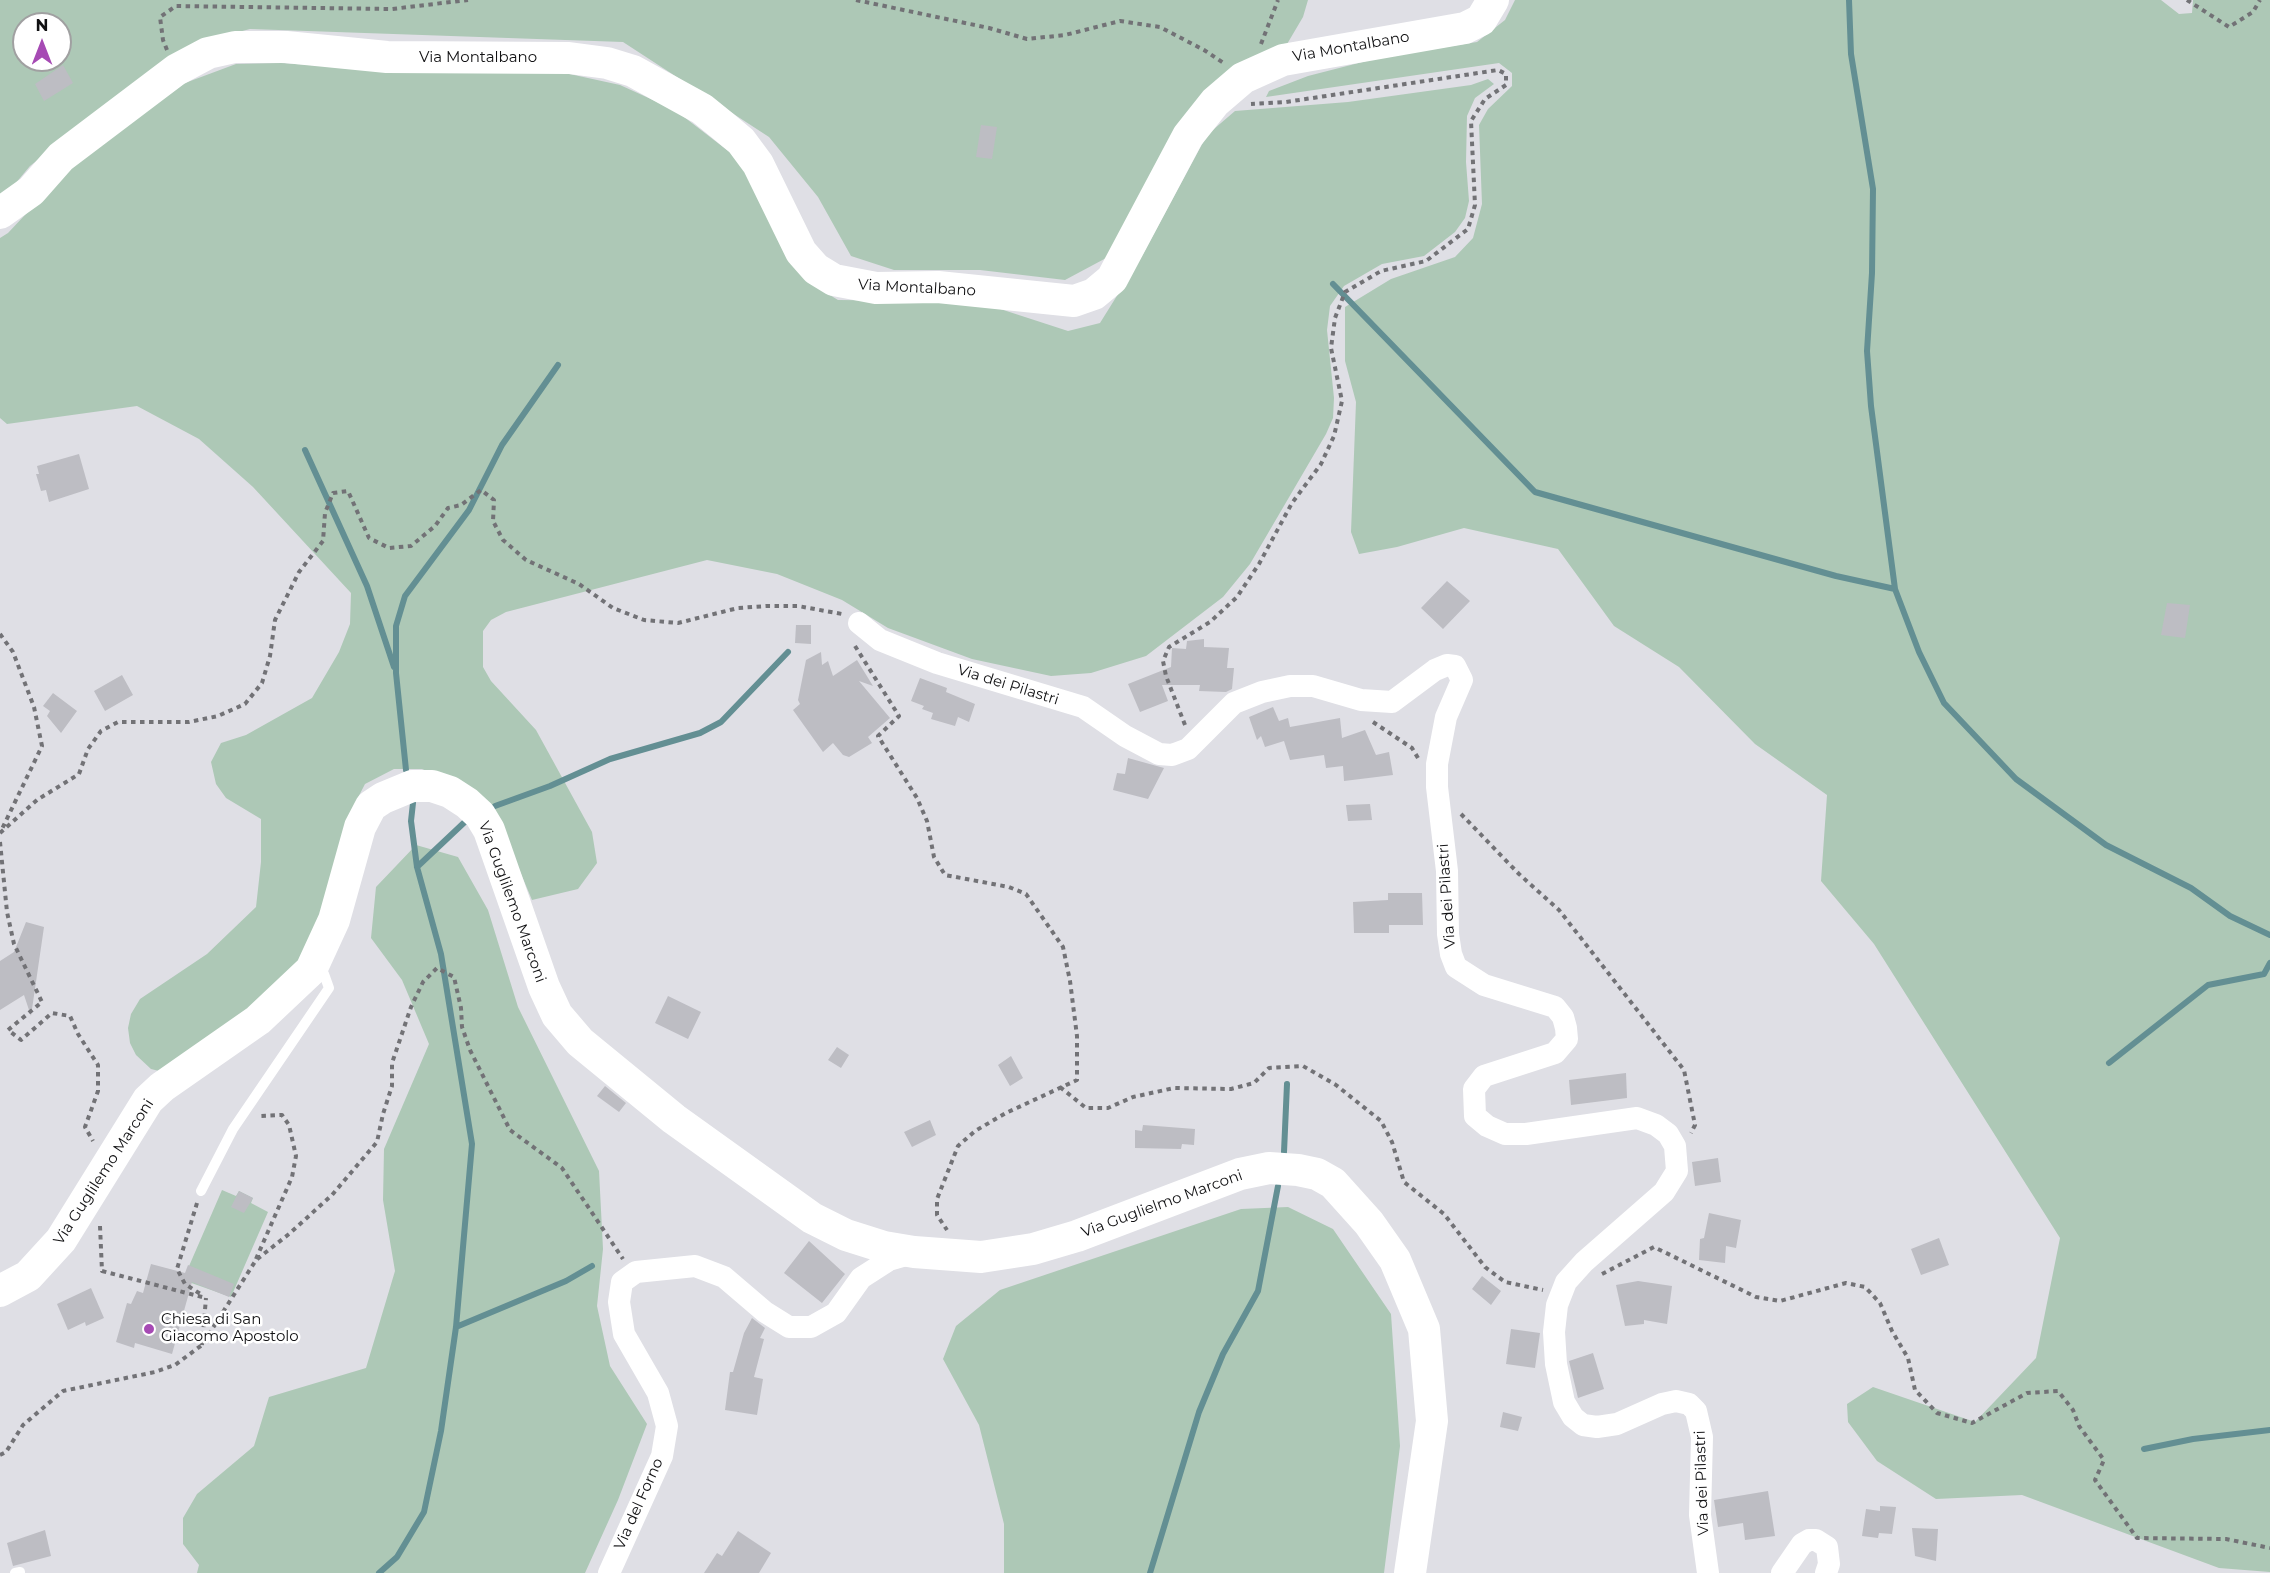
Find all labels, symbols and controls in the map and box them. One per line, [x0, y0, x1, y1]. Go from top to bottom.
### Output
north arrow [12, 12, 72, 72]
text: N [36, 16, 48, 35]
street label: Via Montalbano [1291, 28, 1411, 66]
street label: Via Montalbano [419, 49, 537, 67]
street label: Via Montalbano [858, 276, 976, 300]
street label: Via dei Pilastri [955, 661, 1061, 709]
street label: Via Guglilemo Marconi [474, 819, 550, 985]
street label: Via dei Pilastri [1434, 843, 1460, 949]
street label: Via Guglilemo Marconi [50, 1096, 158, 1248]
street label: Via Guglielmo Marconi [1079, 1166, 1245, 1242]
place label: Chiesa di San Giacomo Apostolo [161, 1311, 299, 1346]
marker: Chiesa di San Giacomo Apostolo [142, 1322, 156, 1336]
street label: Via dei Pilastri [1691, 1430, 1713, 1536]
street label: Via del Forno [611, 1455, 667, 1553]

